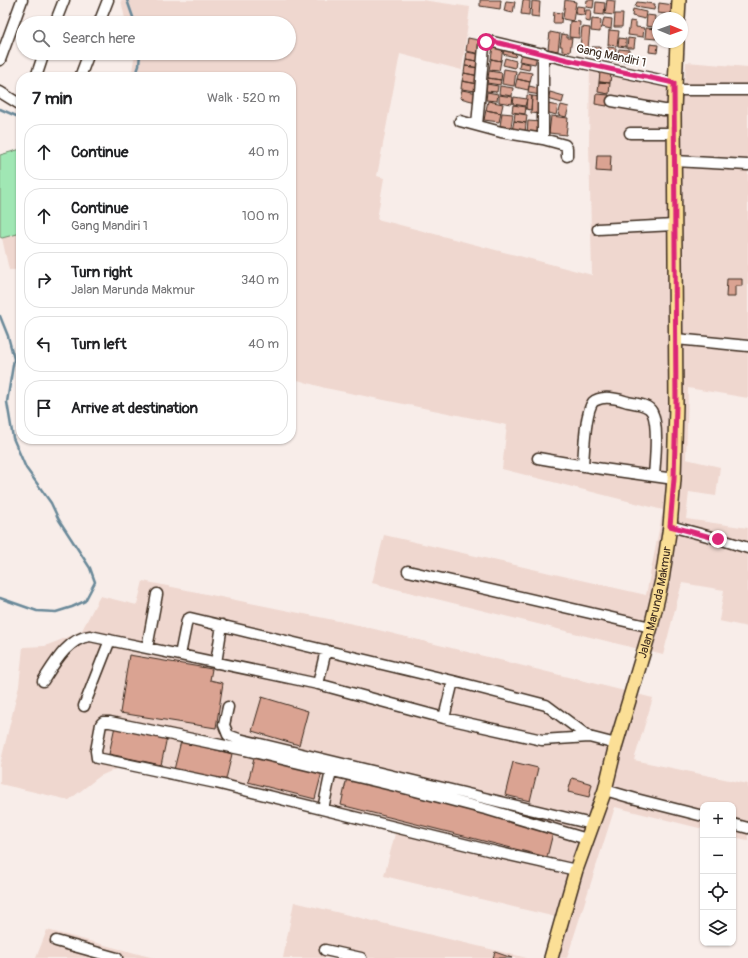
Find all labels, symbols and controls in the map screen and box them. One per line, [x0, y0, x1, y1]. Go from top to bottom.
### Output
north arrow [652, 12, 688, 48]
search box [16, 16, 296, 60]
icon: search [30, 27, 52, 49]
text: Search here [62, 29, 135, 48]
route start [477, 33, 495, 51]
street label: Gang Mandiri 1 [575, 41, 647, 71]
text: 7 min [32, 88, 72, 109]
text: Walk · 520 m [207, 90, 280, 106]
icon: ahead [33, 141, 55, 163]
text: Continue [71, 143, 129, 162]
text: 40 m [248, 144, 279, 160]
text: Continue [71, 199, 129, 218]
icon: ahead [33, 205, 55, 227]
text: 100 m [242, 208, 279, 224]
text: Gang Mandiri 1 [71, 218, 148, 234]
text: Turn right [71, 263, 132, 282]
icon: right [33, 269, 55, 291]
text: 340 m [241, 272, 279, 288]
text: Jalan Marunda Makmur [71, 282, 195, 298]
icon: left [33, 333, 55, 355]
text: Turn left [71, 335, 127, 354]
text: 40 m [248, 336, 279, 352]
icon: arrive [33, 397, 55, 419]
text: Arrive at destination [71, 399, 198, 418]
route end [709, 530, 727, 548]
street label: Jalan Marunda Makmur [635, 545, 675, 660]
map controls [700, 802, 736, 946]
button: + [700, 802, 736, 838]
button: − [700, 838, 736, 874]
button: locate [700, 874, 736, 910]
button: layers [700, 910, 736, 946]

